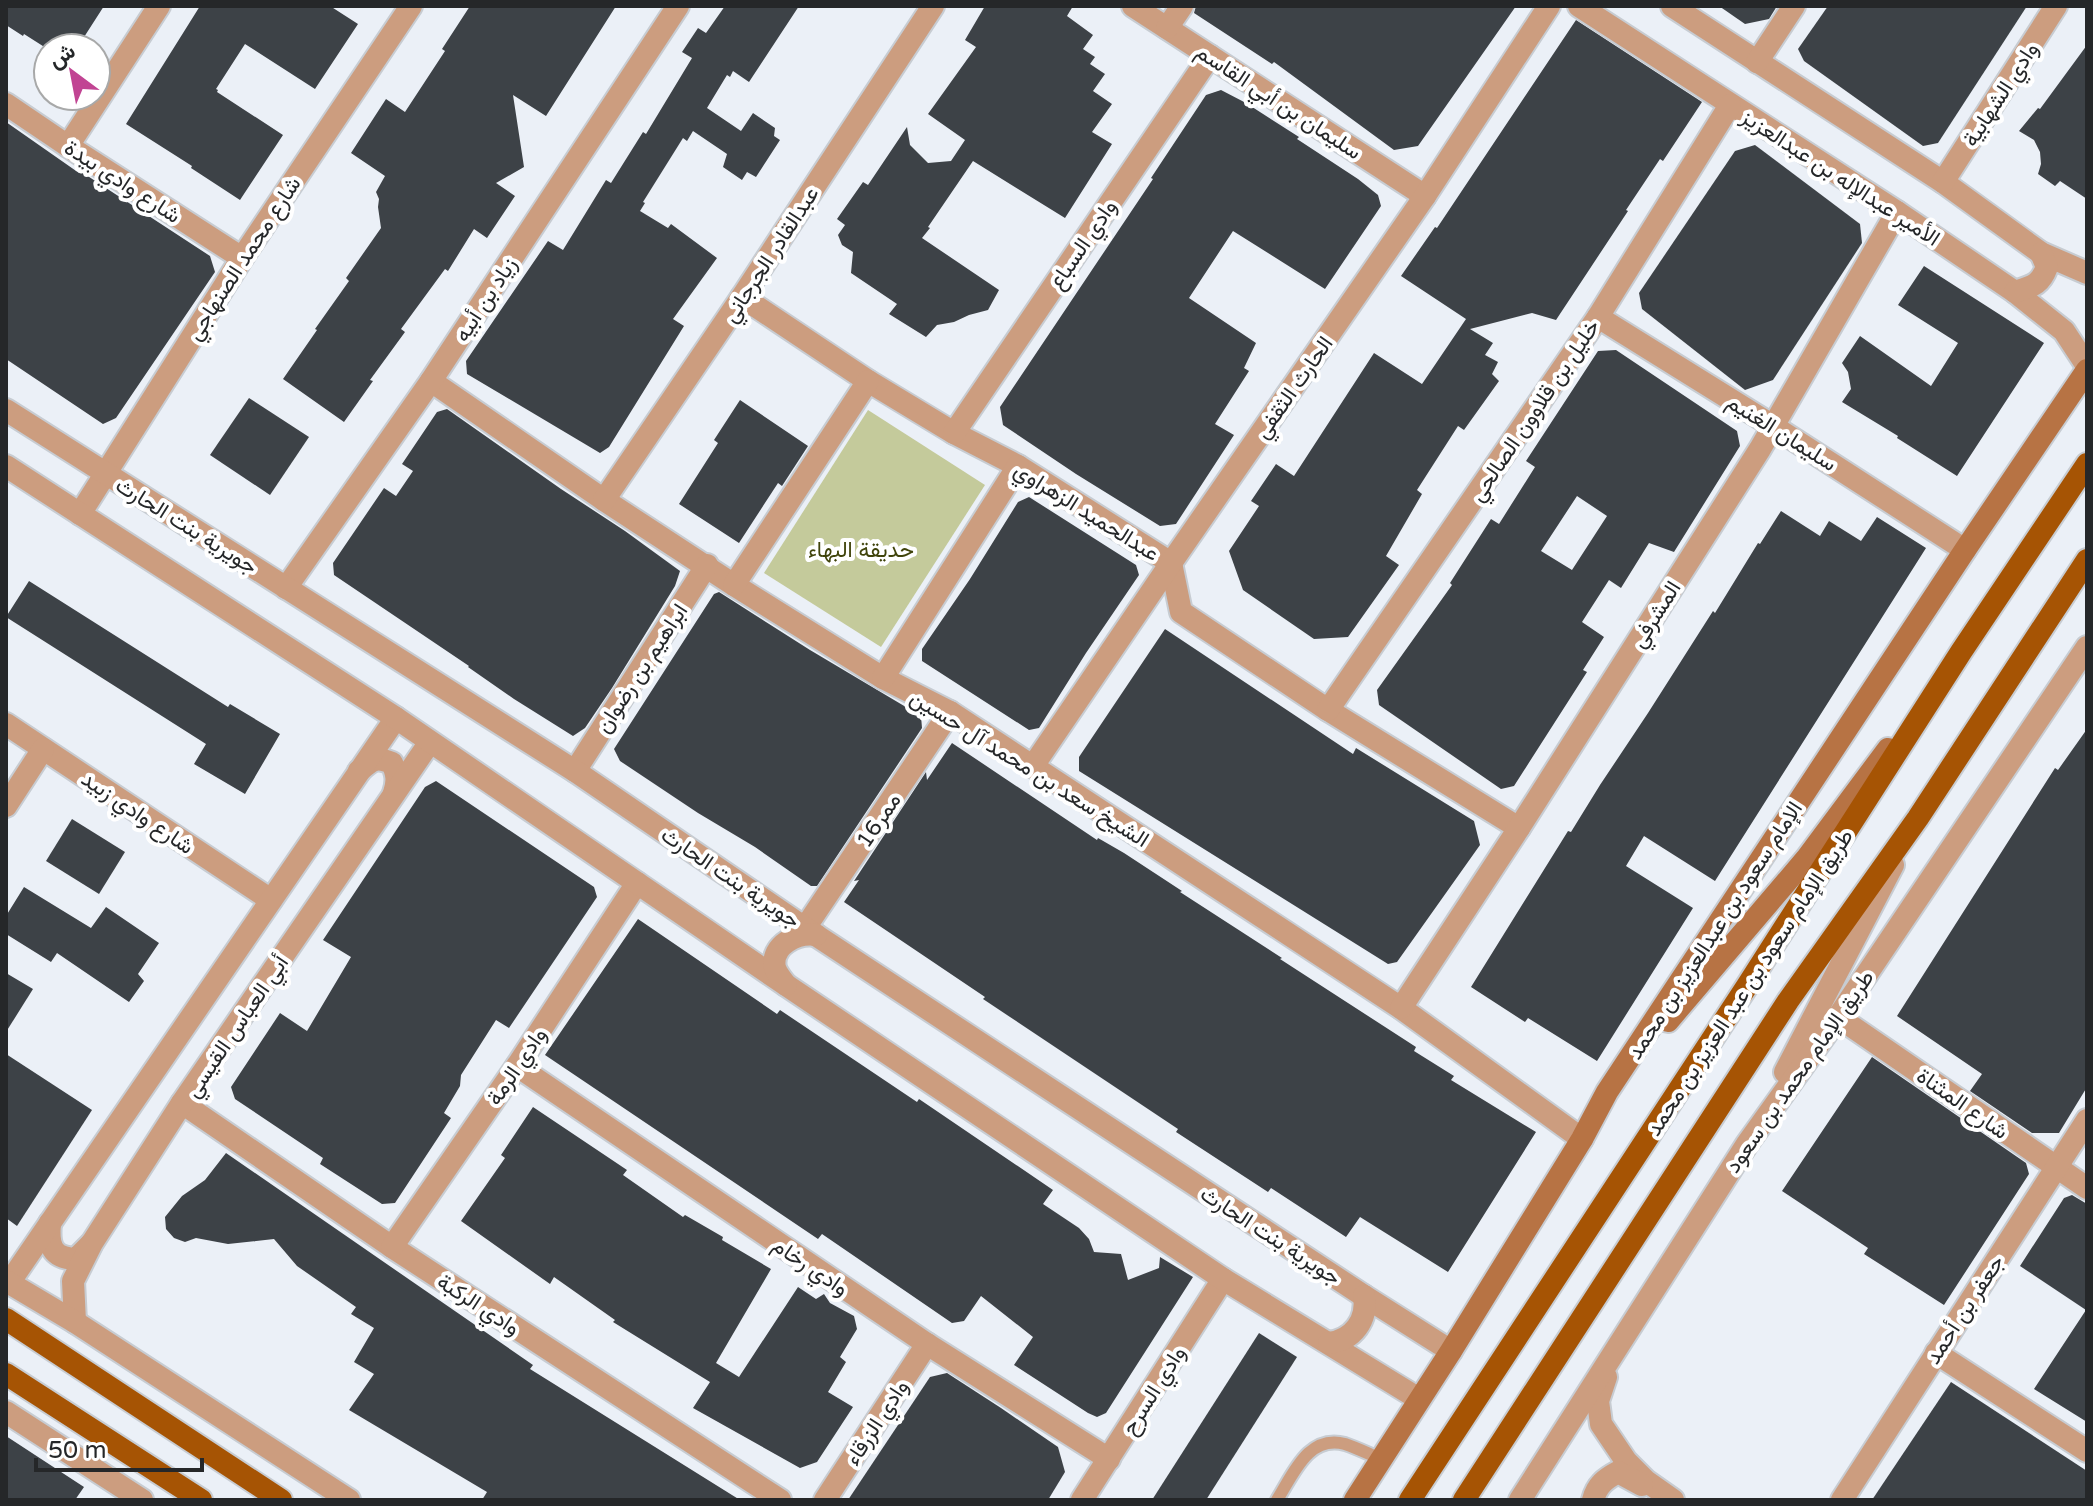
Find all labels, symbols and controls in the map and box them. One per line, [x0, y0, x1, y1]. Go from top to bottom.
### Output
north arrow [32, 32, 112, 112]
street label: وادي الشهابية [1957, 37, 2048, 154]
text: ش [44, 38, 80, 74]
street label: سليمان بن أبي القاسم [1188, 39, 1366, 169]
street label: الأمير عبدالإله بن عبدالعزيز [1735, 103, 1945, 253]
street label: شارع وادي بيدة [57, 135, 185, 233]
street label: شارع محمد الصنهاجي [181, 172, 311, 348]
street label: عبدالقادر الجرجاني [717, 182, 829, 330]
street label: وادي السباع [1043, 195, 1126, 297]
street label: زياد بن أبيه [449, 252, 523, 347]
street label: خليل بن قلاوون الصالحي [1464, 314, 1610, 509]
street label: الحارث الثقفي [1249, 331, 1343, 447]
street label: سليمان الغنيم [1721, 389, 1841, 478]
street label: عبدالحميد الزهراوي [1006, 457, 1164, 571]
street label: جويرية بنت الحارث [111, 472, 262, 580]
park label: حديقة البهاء [808, 537, 914, 563]
street label: المشرفي [1625, 576, 1691, 655]
street label: ابراهيم بن رضوان [590, 599, 694, 739]
street label: الشيخ سعد بن محمد آل حسين [905, 685, 1154, 854]
street label: شارع وادي زبيد [74, 766, 199, 864]
street label: ممر16 [851, 788, 907, 853]
street label: الإمام سعود بن عبدالعزيز بن محمد [1622, 797, 1809, 1065]
street label: جويرية بنت الحارث [656, 822, 805, 934]
street label: طريق الإمام سعود بن عبد العزيز بن محمد [1641, 824, 1860, 1141]
street label: أبي العباس القيسي [180, 950, 298, 1105]
street label: طريق الإمام محمد بن سعود [1720, 965, 1881, 1178]
street label: وادي الرمة [481, 1023, 556, 1113]
street label: شارع المثناة [1911, 1063, 2013, 1146]
street label: جويرية بنت الحارث [1195, 1181, 1345, 1291]
street label: وادي رخام [765, 1232, 853, 1306]
street label: جعفر بن أحمد [1920, 1250, 2010, 1369]
street label: وادي الركبة [430, 1269, 525, 1345]
street label: وادي السرح [1116, 1341, 1196, 1442]
street label: وادي الزرقاء [840, 1375, 918, 1473]
scale bar [36, 1422, 202, 1472]
text: 50 m [48, 1436, 106, 1465]

